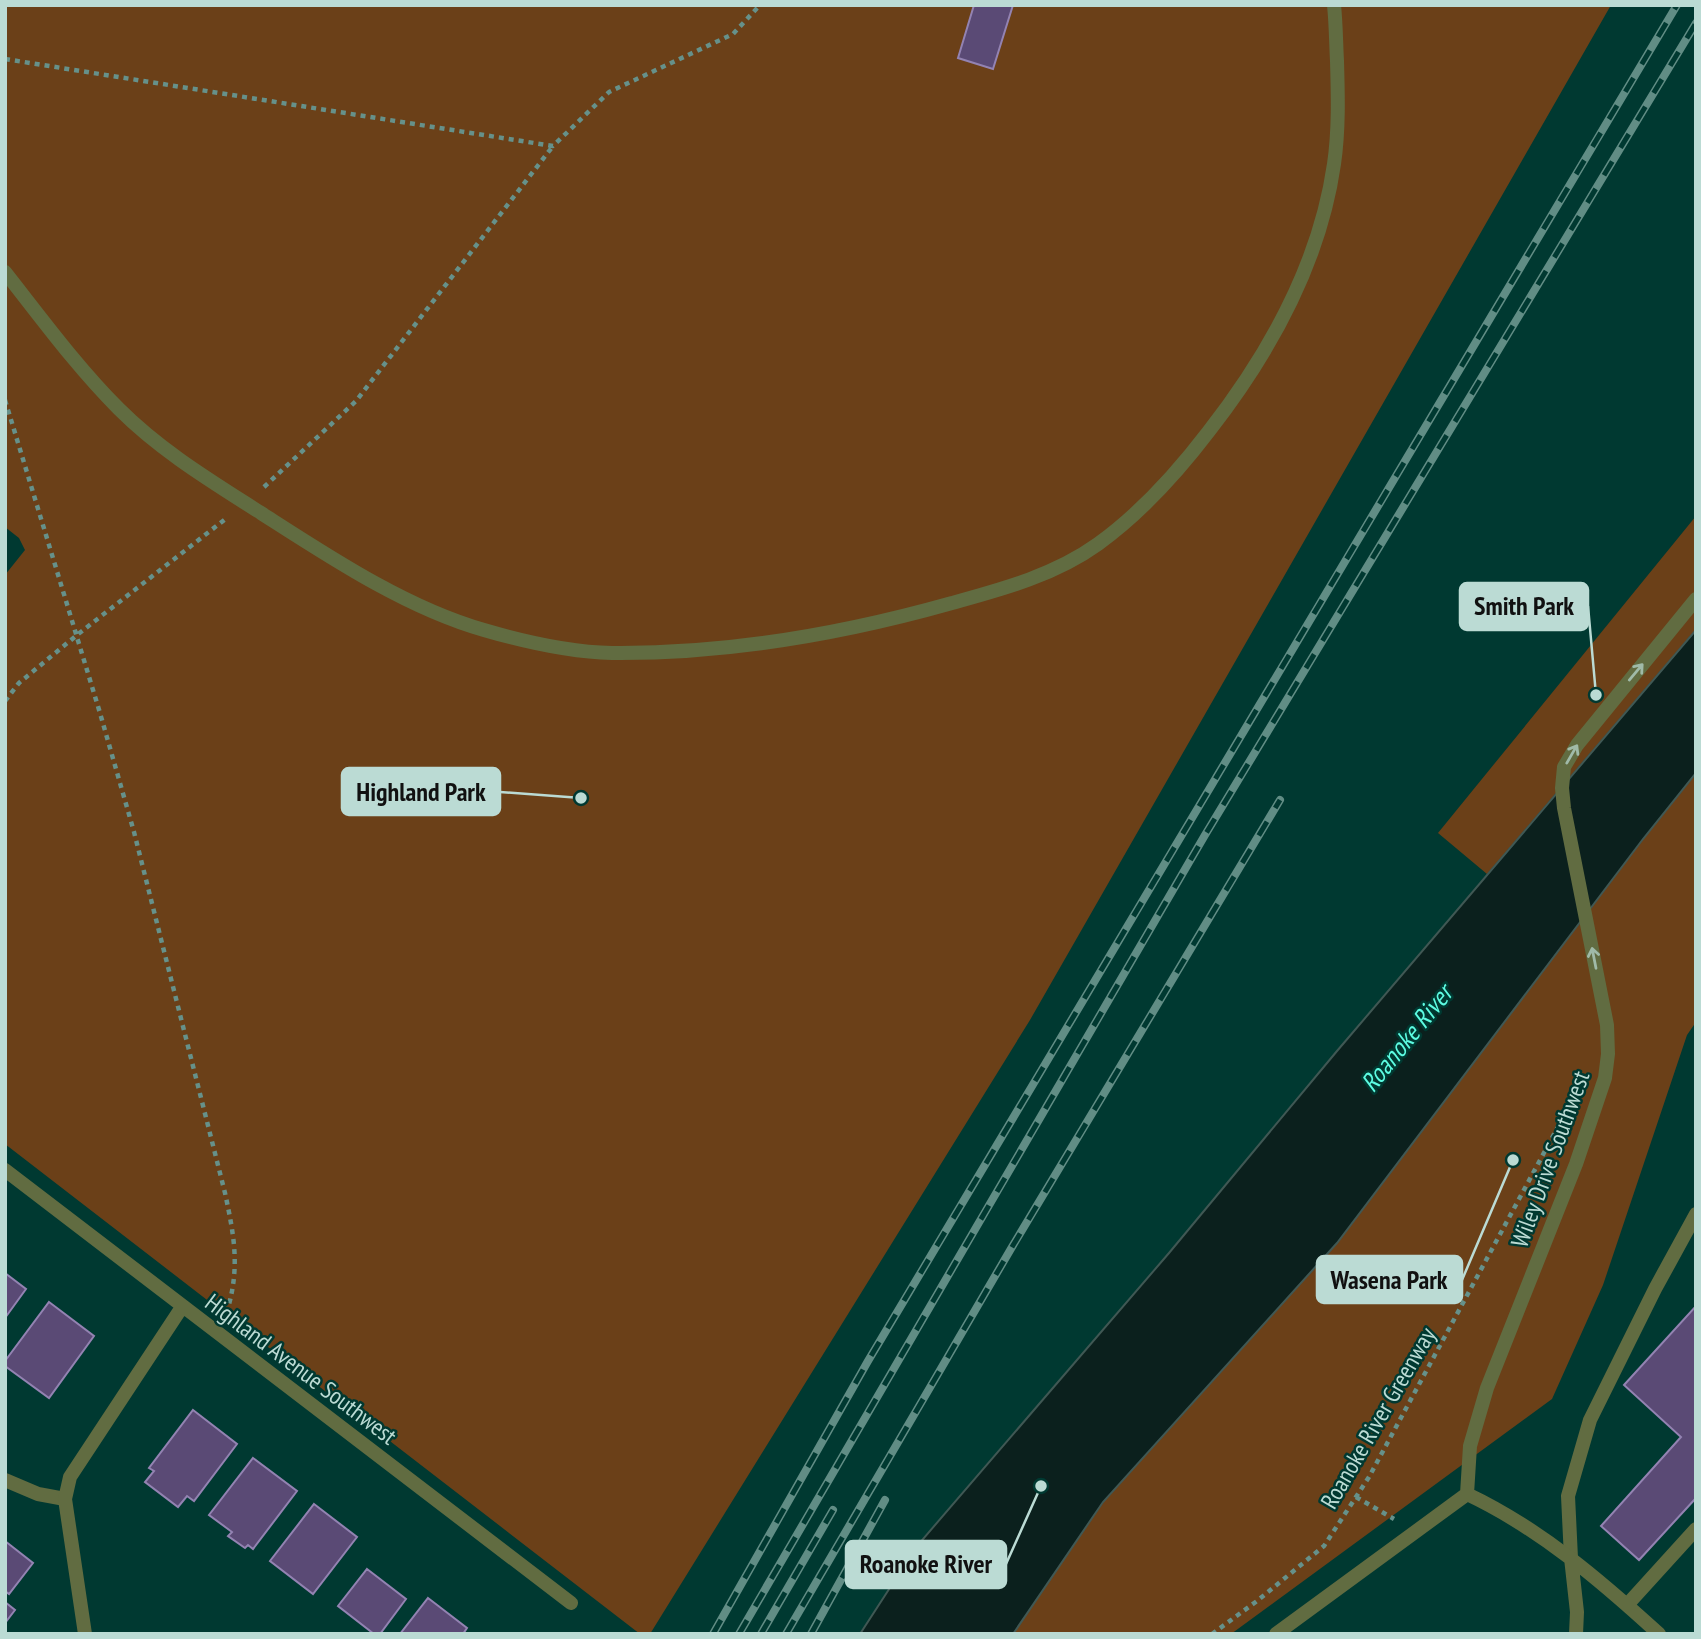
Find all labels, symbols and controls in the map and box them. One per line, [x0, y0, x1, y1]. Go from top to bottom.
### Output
callout: Smith Park [1460, 583, 1588, 630]
text: Smith Park [1474, 589, 1574, 622]
one-way arrow [1628, 663, 1643, 681]
one-way arrow [1565, 744, 1579, 764]
callout: Highland Park [342, 768, 500, 815]
text: Highland Park [356, 775, 486, 808]
one-way arrow [1587, 947, 1600, 970]
water label: Roanoke River [1353, 975, 1462, 1098]
street label: Wiley Drive Southwest [1504, 1066, 1596, 1251]
callout: Wasena Park [1317, 1256, 1462, 1303]
text: Wasena Park [1329, 1263, 1448, 1296]
street label: Highland Avenue Southwest [199, 1287, 403, 1451]
street label: Roanoke River Greenway [1313, 1322, 1443, 1514]
callout: Roanoke River [846, 1541, 1006, 1588]
text: Roanoke River [860, 1547, 993, 1580]

